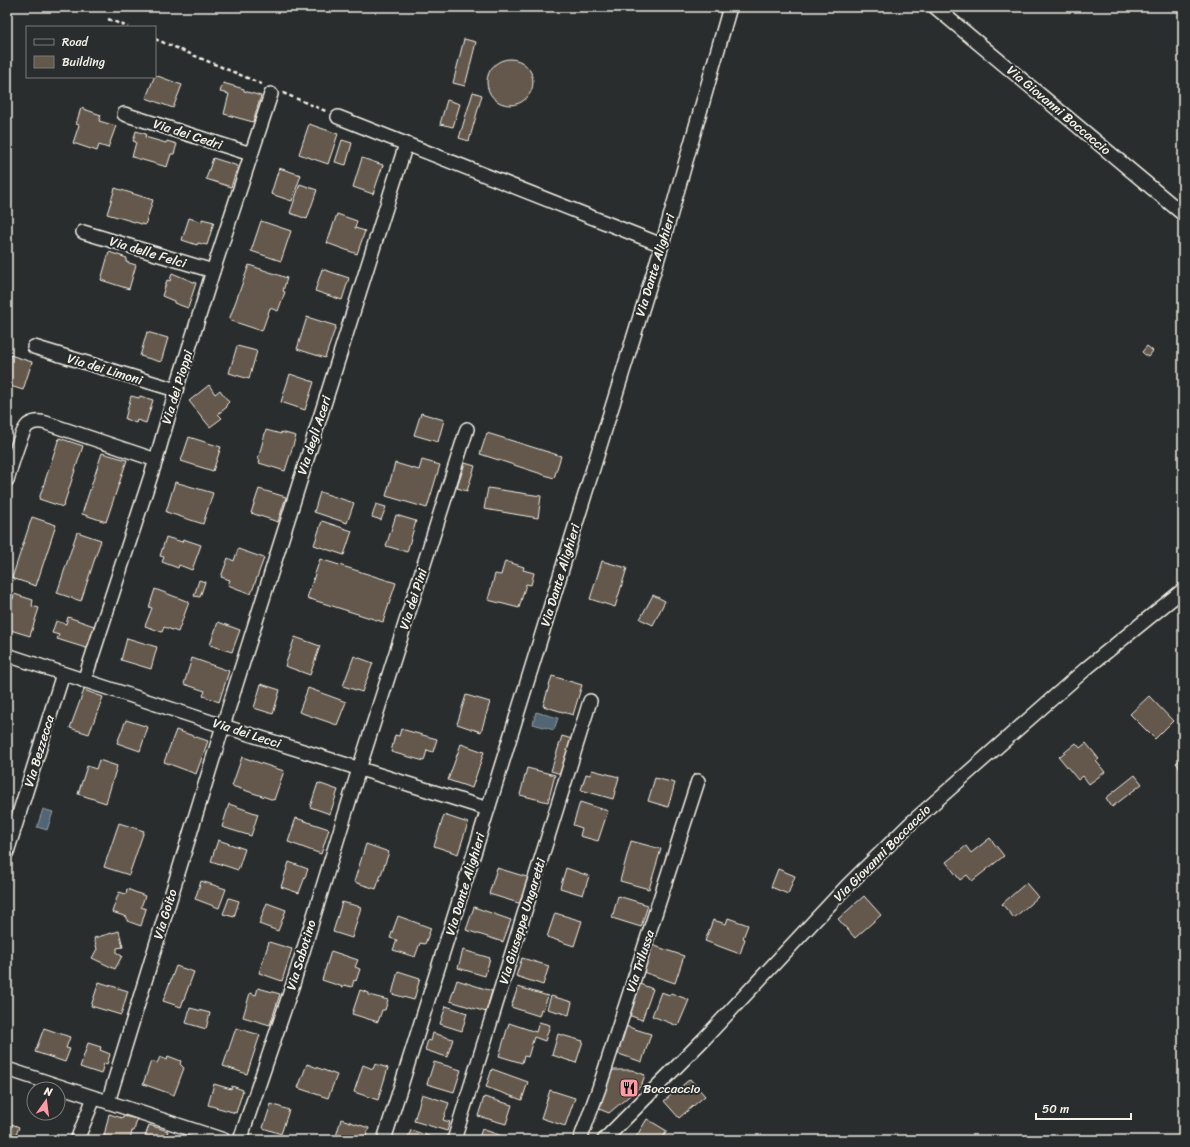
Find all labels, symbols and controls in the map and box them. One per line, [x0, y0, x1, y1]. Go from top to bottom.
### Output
legend [26, 26, 156, 78]
text: Road [62, 31, 89, 53]
text: Building [62, 51, 105, 73]
street label: Via Giovanni Boccaccio [1002, 59, 1117, 161]
street label: Via dei Cedri [150, 112, 226, 156]
street label: Via Dante Alighieri [628, 210, 682, 319]
street label: Via delle Felci [107, 229, 190, 275]
street label: Via dei Limoni [64, 347, 146, 392]
street label: Via dei Pioppi [155, 347, 199, 427]
street label: Via degli Aceri [290, 392, 338, 478]
street label: Via Dante Alighieri [533, 520, 587, 629]
street label: Via dei Pini [392, 565, 434, 633]
street label: Via dei Lecci [210, 711, 284, 755]
street label: Via Bezzecca [17, 712, 61, 790]
street label: Via Giovanni Boccaccio [828, 798, 937, 907]
street label: Via Dante Alighieri [438, 829, 492, 938]
street label: Via Giuseppe Ungaretti [492, 855, 552, 987]
street label: Via Goito [146, 886, 184, 942]
street label: Via Sabotino [279, 916, 323, 993]
street label: Via Trilussa [619, 926, 661, 995]
restaurant icon: Boccaccio [618, 1077, 640, 1099]
place label: Boccaccio [643, 1077, 701, 1100]
north arrow [26, 1081, 66, 1121]
text: N [41, 1081, 55, 1102]
scale bar [1036, 1095, 1131, 1121]
text: 50 m [1042, 1098, 1069, 1120]

